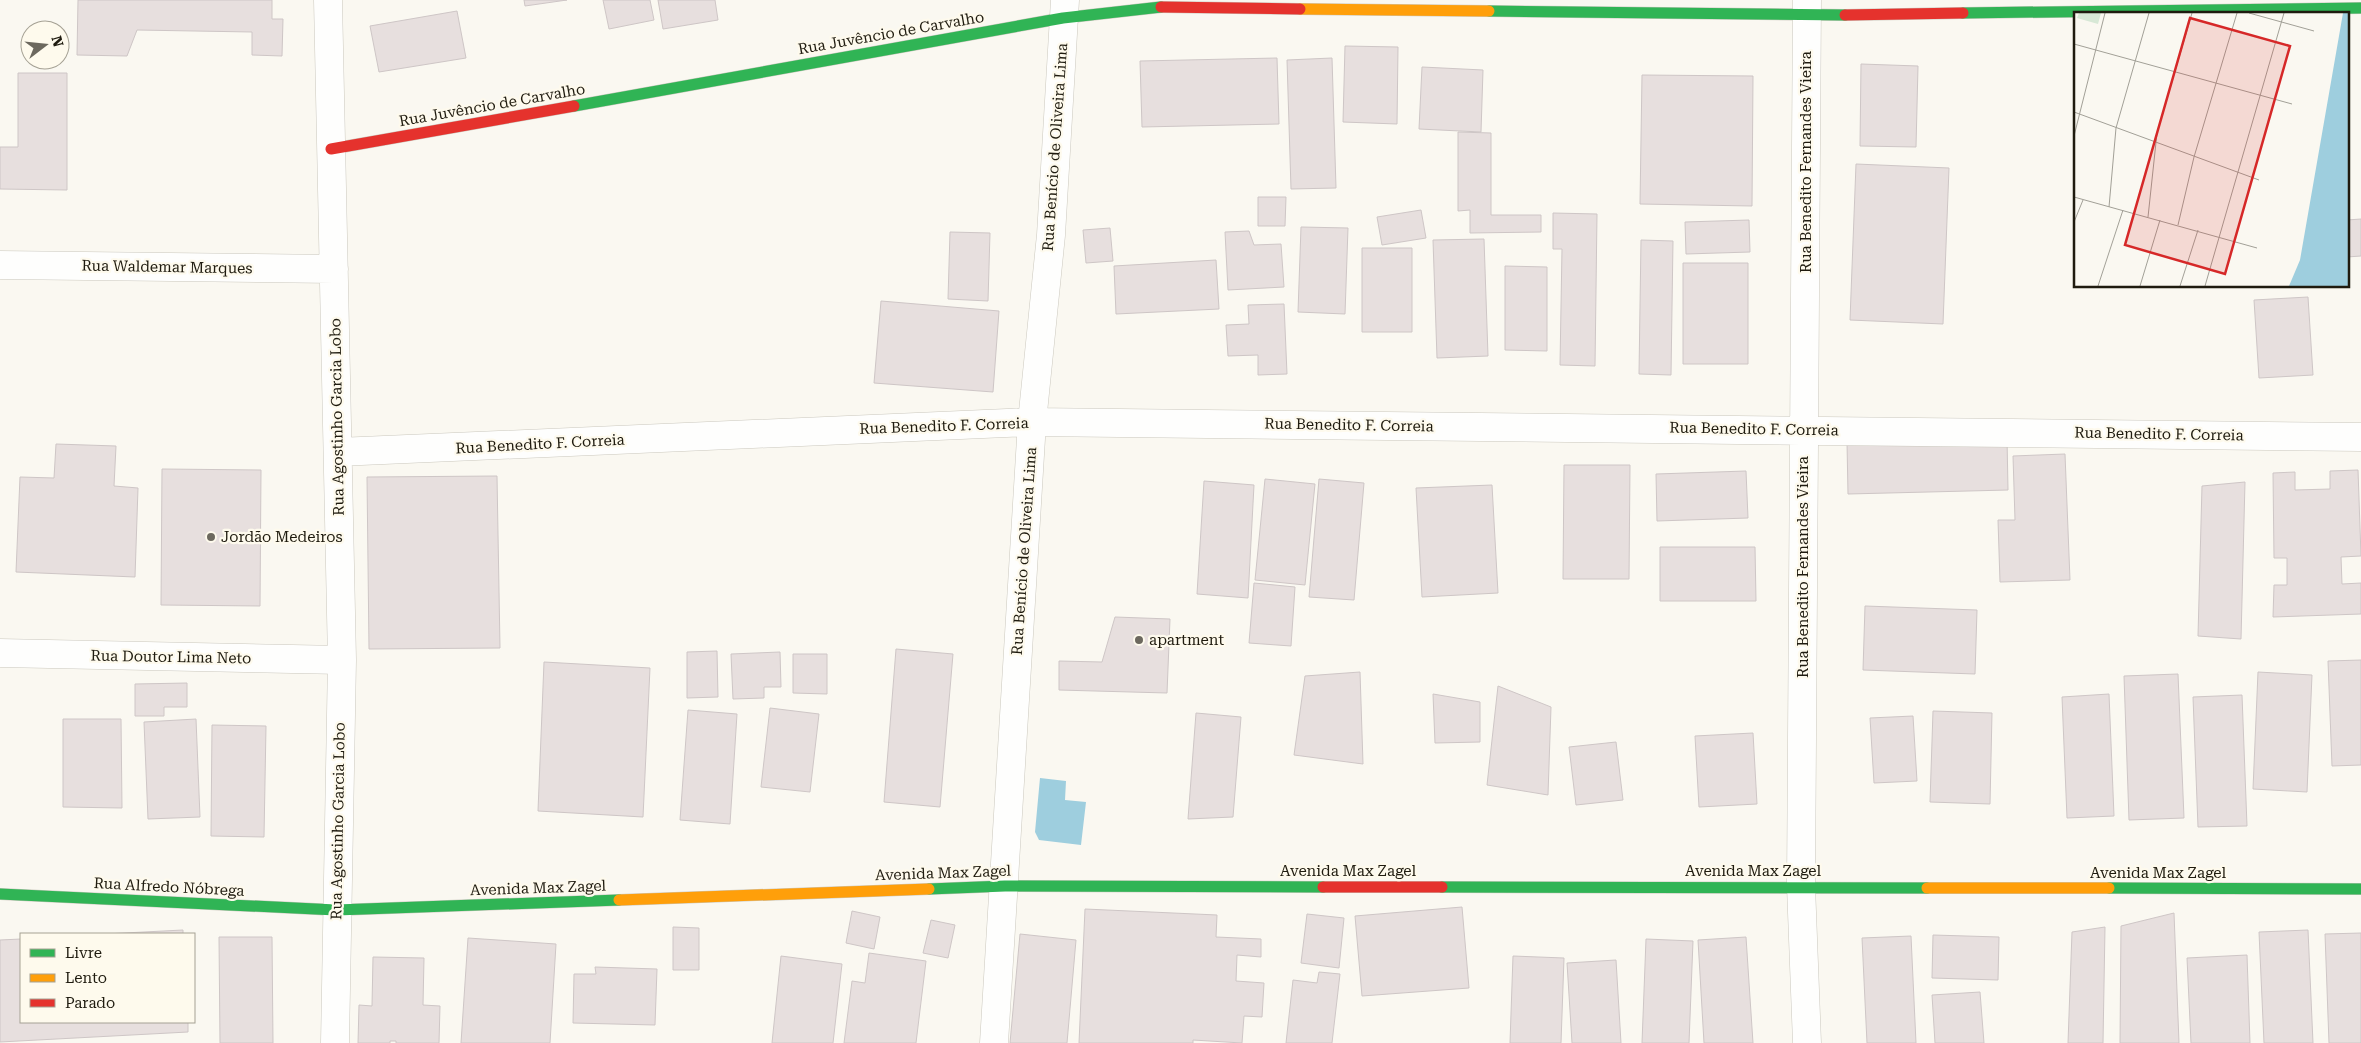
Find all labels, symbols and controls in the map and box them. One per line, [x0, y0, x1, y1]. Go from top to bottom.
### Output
street label: Rua Juvêncio de Carvalho [797, 8, 985, 58]
inset map [2074, 12, 2348, 288]
north arrow [20, 20, 70, 70]
text: N [48, 34, 67, 49]
street label: Rua Benício de Oliveira Lima [1039, 42, 1071, 252]
street label: Rua Benedito Fernandes Vieira [1797, 51, 1815, 273]
street label: Rua Juvêncio de Carvalho [398, 80, 586, 130]
street label: Rua Waldemar Marques [81, 257, 253, 277]
street label: Rua Agostinho Garcia Lobo [326, 318, 348, 516]
street label: Rua Benedito F. Correia [859, 414, 1029, 438]
street label: Rua Benedito F. Correia [1264, 415, 1434, 435]
street label: Rua Benedito F. Correia [1669, 419, 1839, 439]
street label: Rua Benedito F. Correia [2074, 424, 2244, 444]
street label: Rua Benedito F. Correia [455, 431, 625, 457]
street label: Rua Benício de Oliveira Lima [1008, 446, 1040, 656]
street label: Rua Benedito Fernandes Vieira [1794, 456, 1812, 678]
place label: Jordão Medeiros [221, 528, 343, 546]
marker: Jordão Medeiros [205, 531, 217, 543]
place label: apartment [1149, 631, 1224, 649]
marker: apartment [1133, 634, 1145, 646]
street label: Rua Doutor Lima Neto [91, 647, 251, 667]
street label: Rua Agostinho Garcia Lobo [327, 722, 349, 920]
street label: Avenida Max Zagel [875, 862, 1012, 884]
street label: Avenida Max Zagel [1280, 862, 1416, 880]
street label: Avenida Max Zagel [1685, 862, 1821, 880]
street label: Avenida Max Zagel [2090, 864, 2226, 882]
street label: Rua Alfredo Nóbrega [93, 874, 245, 900]
street label: Avenida Max Zagel [470, 877, 607, 899]
legend [20, 933, 195, 1023]
text: Livre [65, 944, 102, 962]
text: Lento [65, 969, 107, 987]
text: Parado [65, 994, 115, 1012]

